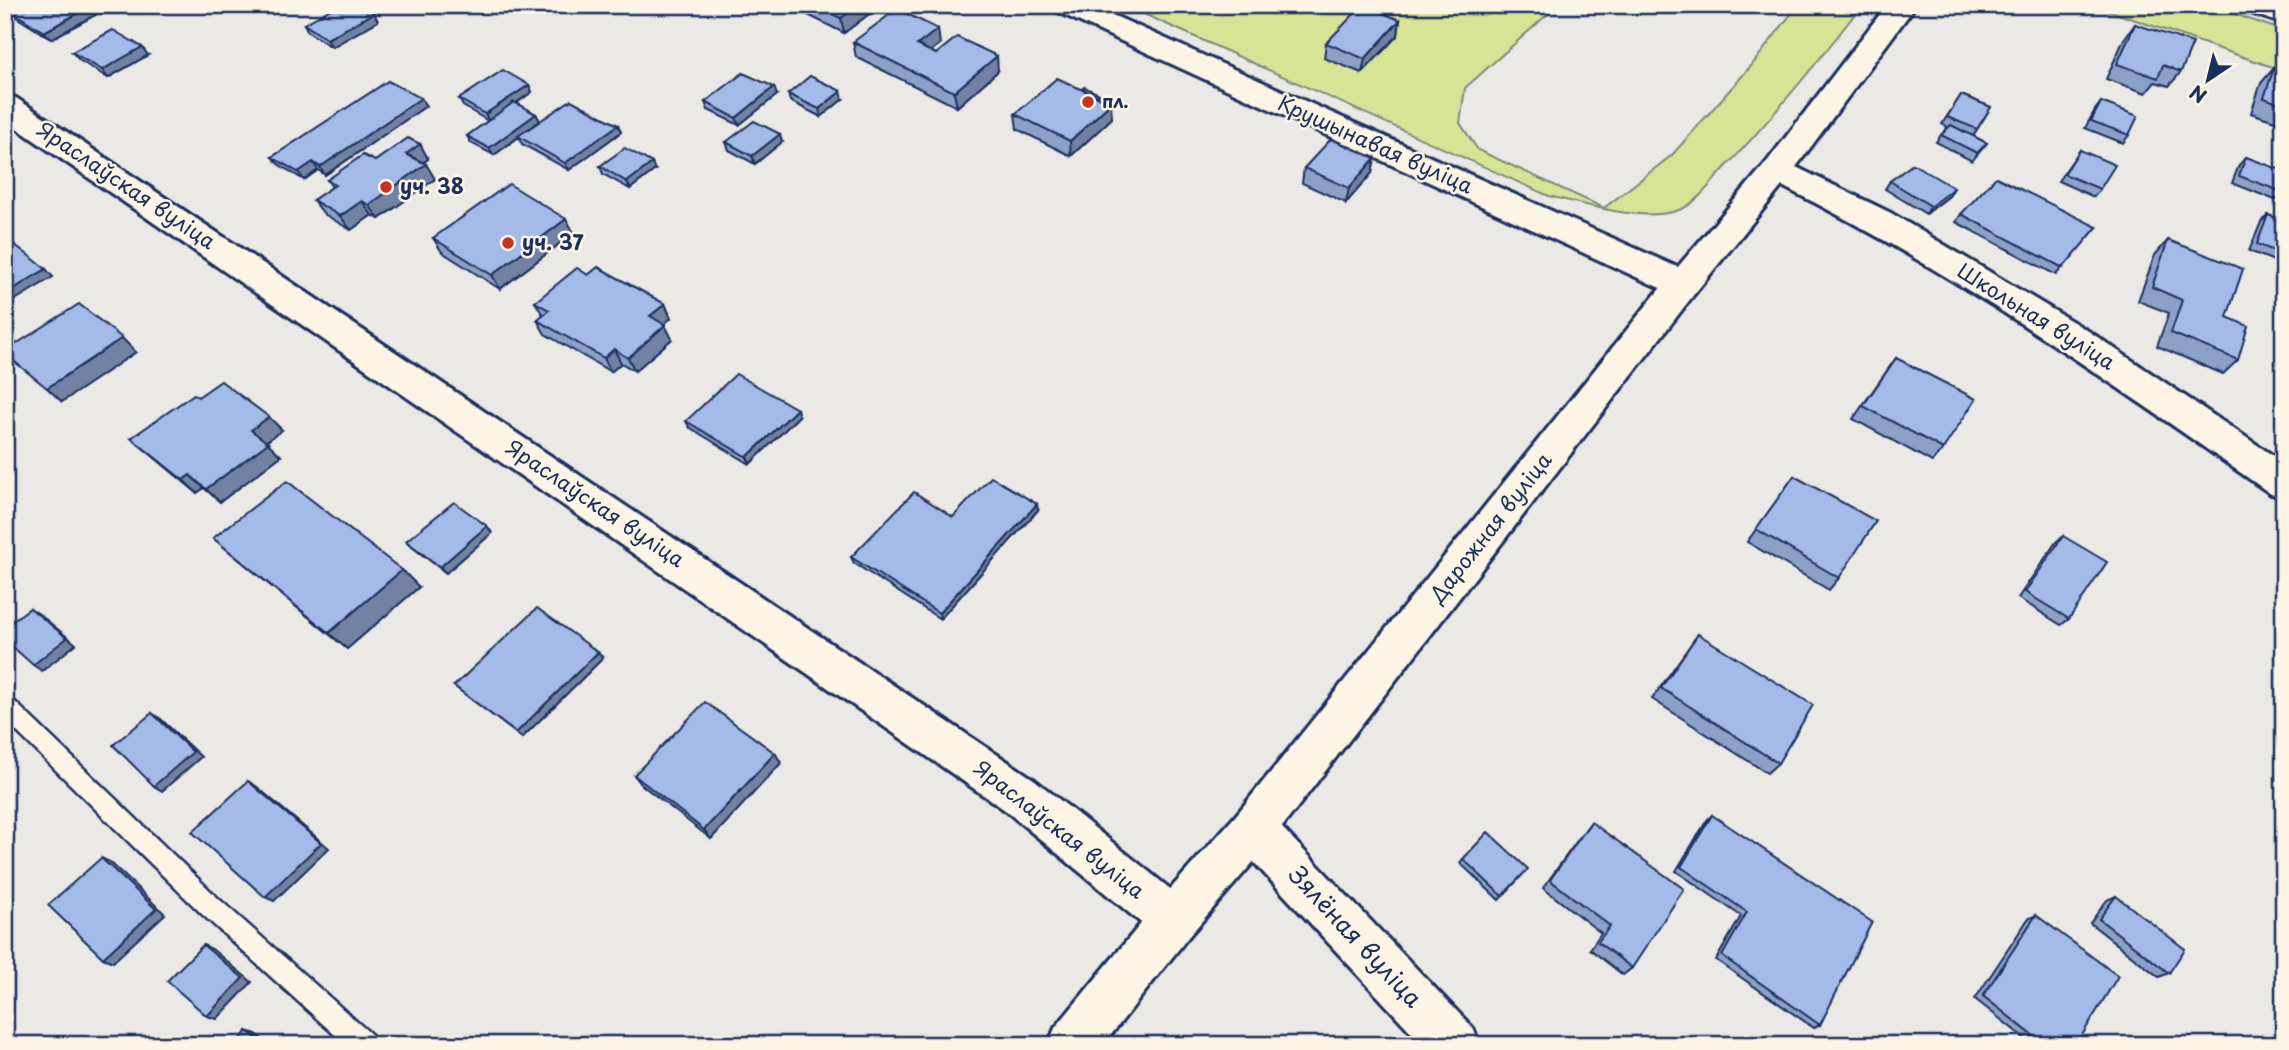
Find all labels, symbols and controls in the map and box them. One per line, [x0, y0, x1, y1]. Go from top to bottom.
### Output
north arrow [2174, 46, 2244, 116]
text: N [2183, 79, 2212, 111]
street label: Крушынавая вуліца [1273, 86, 1479, 201]
place label: пл. [1102, 87, 1129, 114]
marker: пл. [1080, 94, 1096, 110]
street label: Яраслаўская вуліца [31, 113, 223, 256]
place label: уч. 38 [400, 169, 464, 201]
marker: уч. 38 [378, 179, 394, 195]
place label: уч. 37 [522, 225, 583, 257]
marker: уч. 37 [500, 235, 516, 251]
street label: Школьная вуліца [1952, 254, 2122, 377]
street label: Яраслаўская вуліца [500, 431, 692, 574]
street label: Дарожная вуліца [1420, 445, 1558, 610]
street label: Яраслаўская вуліца [968, 751, 1153, 906]
street label: Зялёная вуліца [1281, 857, 1432, 1015]

